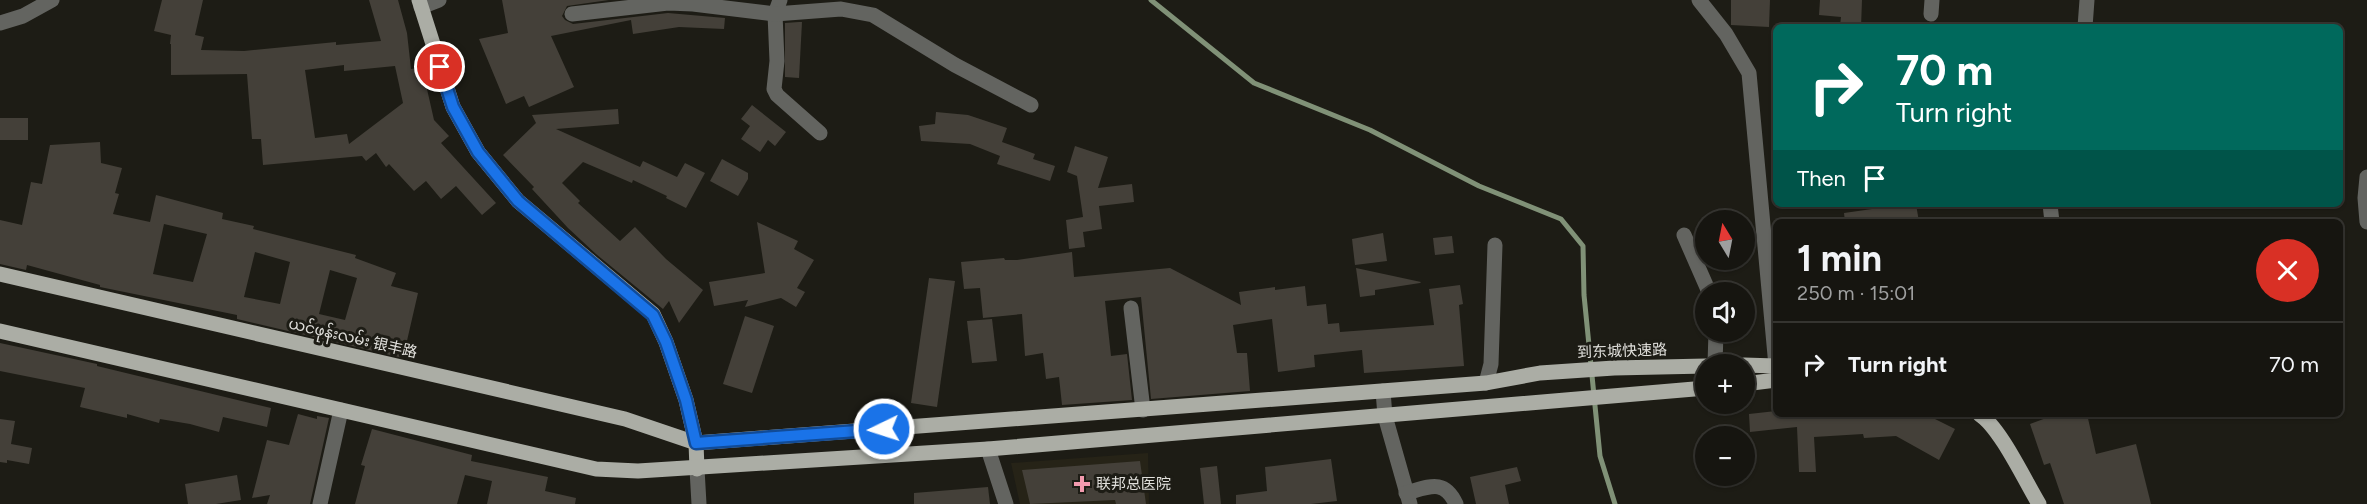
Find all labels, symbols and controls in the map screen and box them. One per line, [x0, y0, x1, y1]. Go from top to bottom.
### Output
pin [414, 41, 465, 92]
text: 70 m [1896, 45, 1993, 96]
icon: right [1797, 48, 1875, 126]
icon: arrive [423, 50, 456, 83]
text: Turn right [1896, 96, 2012, 129]
icon: arrive [1858, 162, 1891, 195]
text: Then [1797, 165, 1846, 192]
north arrow [1695, 210, 1755, 270]
map controls [1695, 210, 1755, 486]
text: 1 min [1797, 237, 1882, 280]
button: close [2256, 239, 2319, 302]
text: 250 m · 15:01 [1797, 281, 1915, 305]
button: sound [1695, 282, 1755, 342]
street label: ယင်ဖုန်းလမ်း 银丰路 [286, 313, 419, 364]
street label: 到东城快速路 [1577, 340, 1667, 362]
icon: right [1797, 348, 1830, 381]
text: Turn right [1848, 351, 1947, 378]
text: 70 m [2269, 351, 2319, 378]
button: + [1695, 354, 1755, 414]
position arrow [852, 397, 916, 461]
button: − [1695, 426, 1755, 486]
marker: 联邦总医院 [1073, 475, 1091, 493]
place label: 联邦总医院 [1096, 475, 1171, 493]

